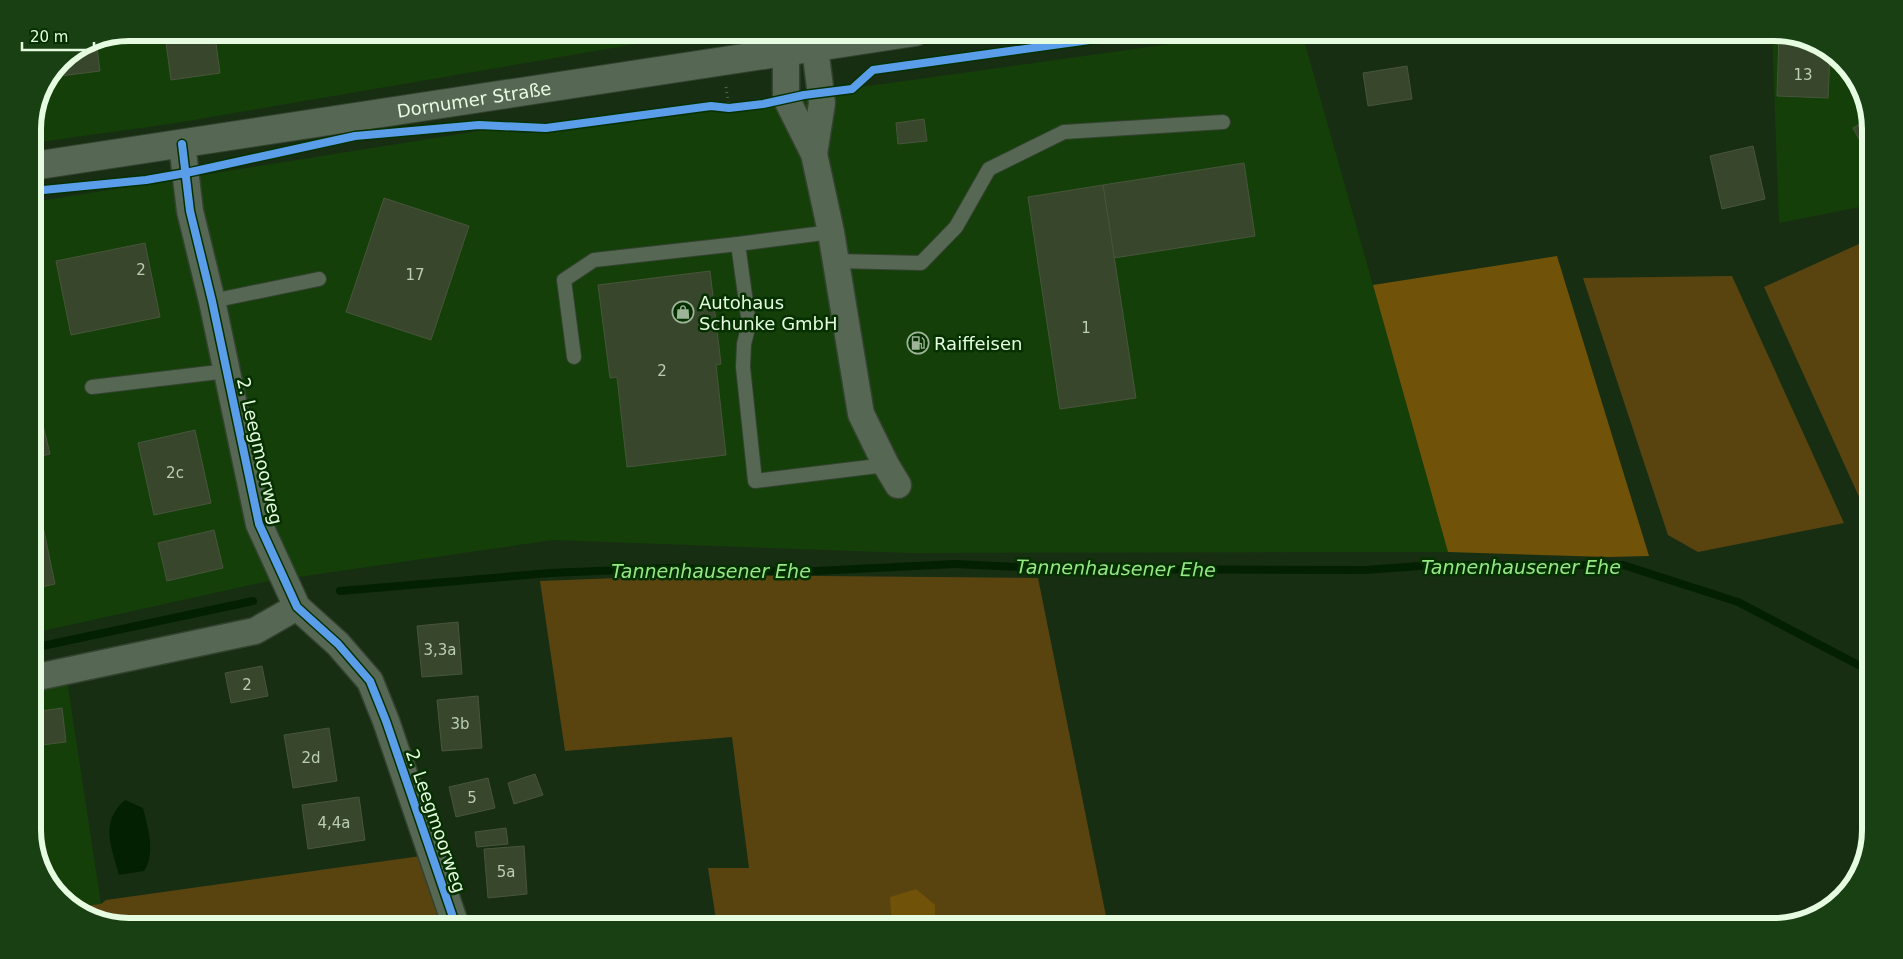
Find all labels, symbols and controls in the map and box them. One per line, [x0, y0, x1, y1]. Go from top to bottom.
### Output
scale bar [22, 20, 95, 52]
text: 20 m [30, 28, 68, 46]
house number: 13 [1793, 66, 1813, 84]
street label: Dornumer Straße [395, 77, 553, 121]
house number: 2 [136, 261, 146, 279]
house number: 17 [405, 266, 425, 284]
place label: Autohaus Schunke GmbH [699, 292, 838, 334]
shop icon: Autohaus Schunke GmbH [671, 300, 695, 324]
house number: 1 [1081, 319, 1091, 337]
fuel station icon: Raiffeisen [906, 331, 930, 355]
place label: Raiffeisen [934, 333, 1022, 354]
house number: 2 [657, 362, 667, 380]
street label: 2. Leegmoorweg [233, 375, 287, 527]
house number: 2c [166, 464, 184, 482]
water label: Tannenhausener Ehe [1016, 555, 1216, 581]
water label: Tannenhausener Ehe [1421, 556, 1621, 578]
water label: Tannenhausener Ehe [611, 560, 811, 582]
house number: 3,3a [423, 641, 457, 659]
house number: 2 [242, 676, 252, 694]
house number: 3b [450, 715, 470, 733]
street label: 2. Leegmoorweg [402, 746, 470, 896]
house number: 2d [301, 749, 321, 767]
house number: 5 [467, 789, 477, 807]
house number: 4,4a [317, 814, 351, 832]
house number: 5a [497, 863, 515, 881]

